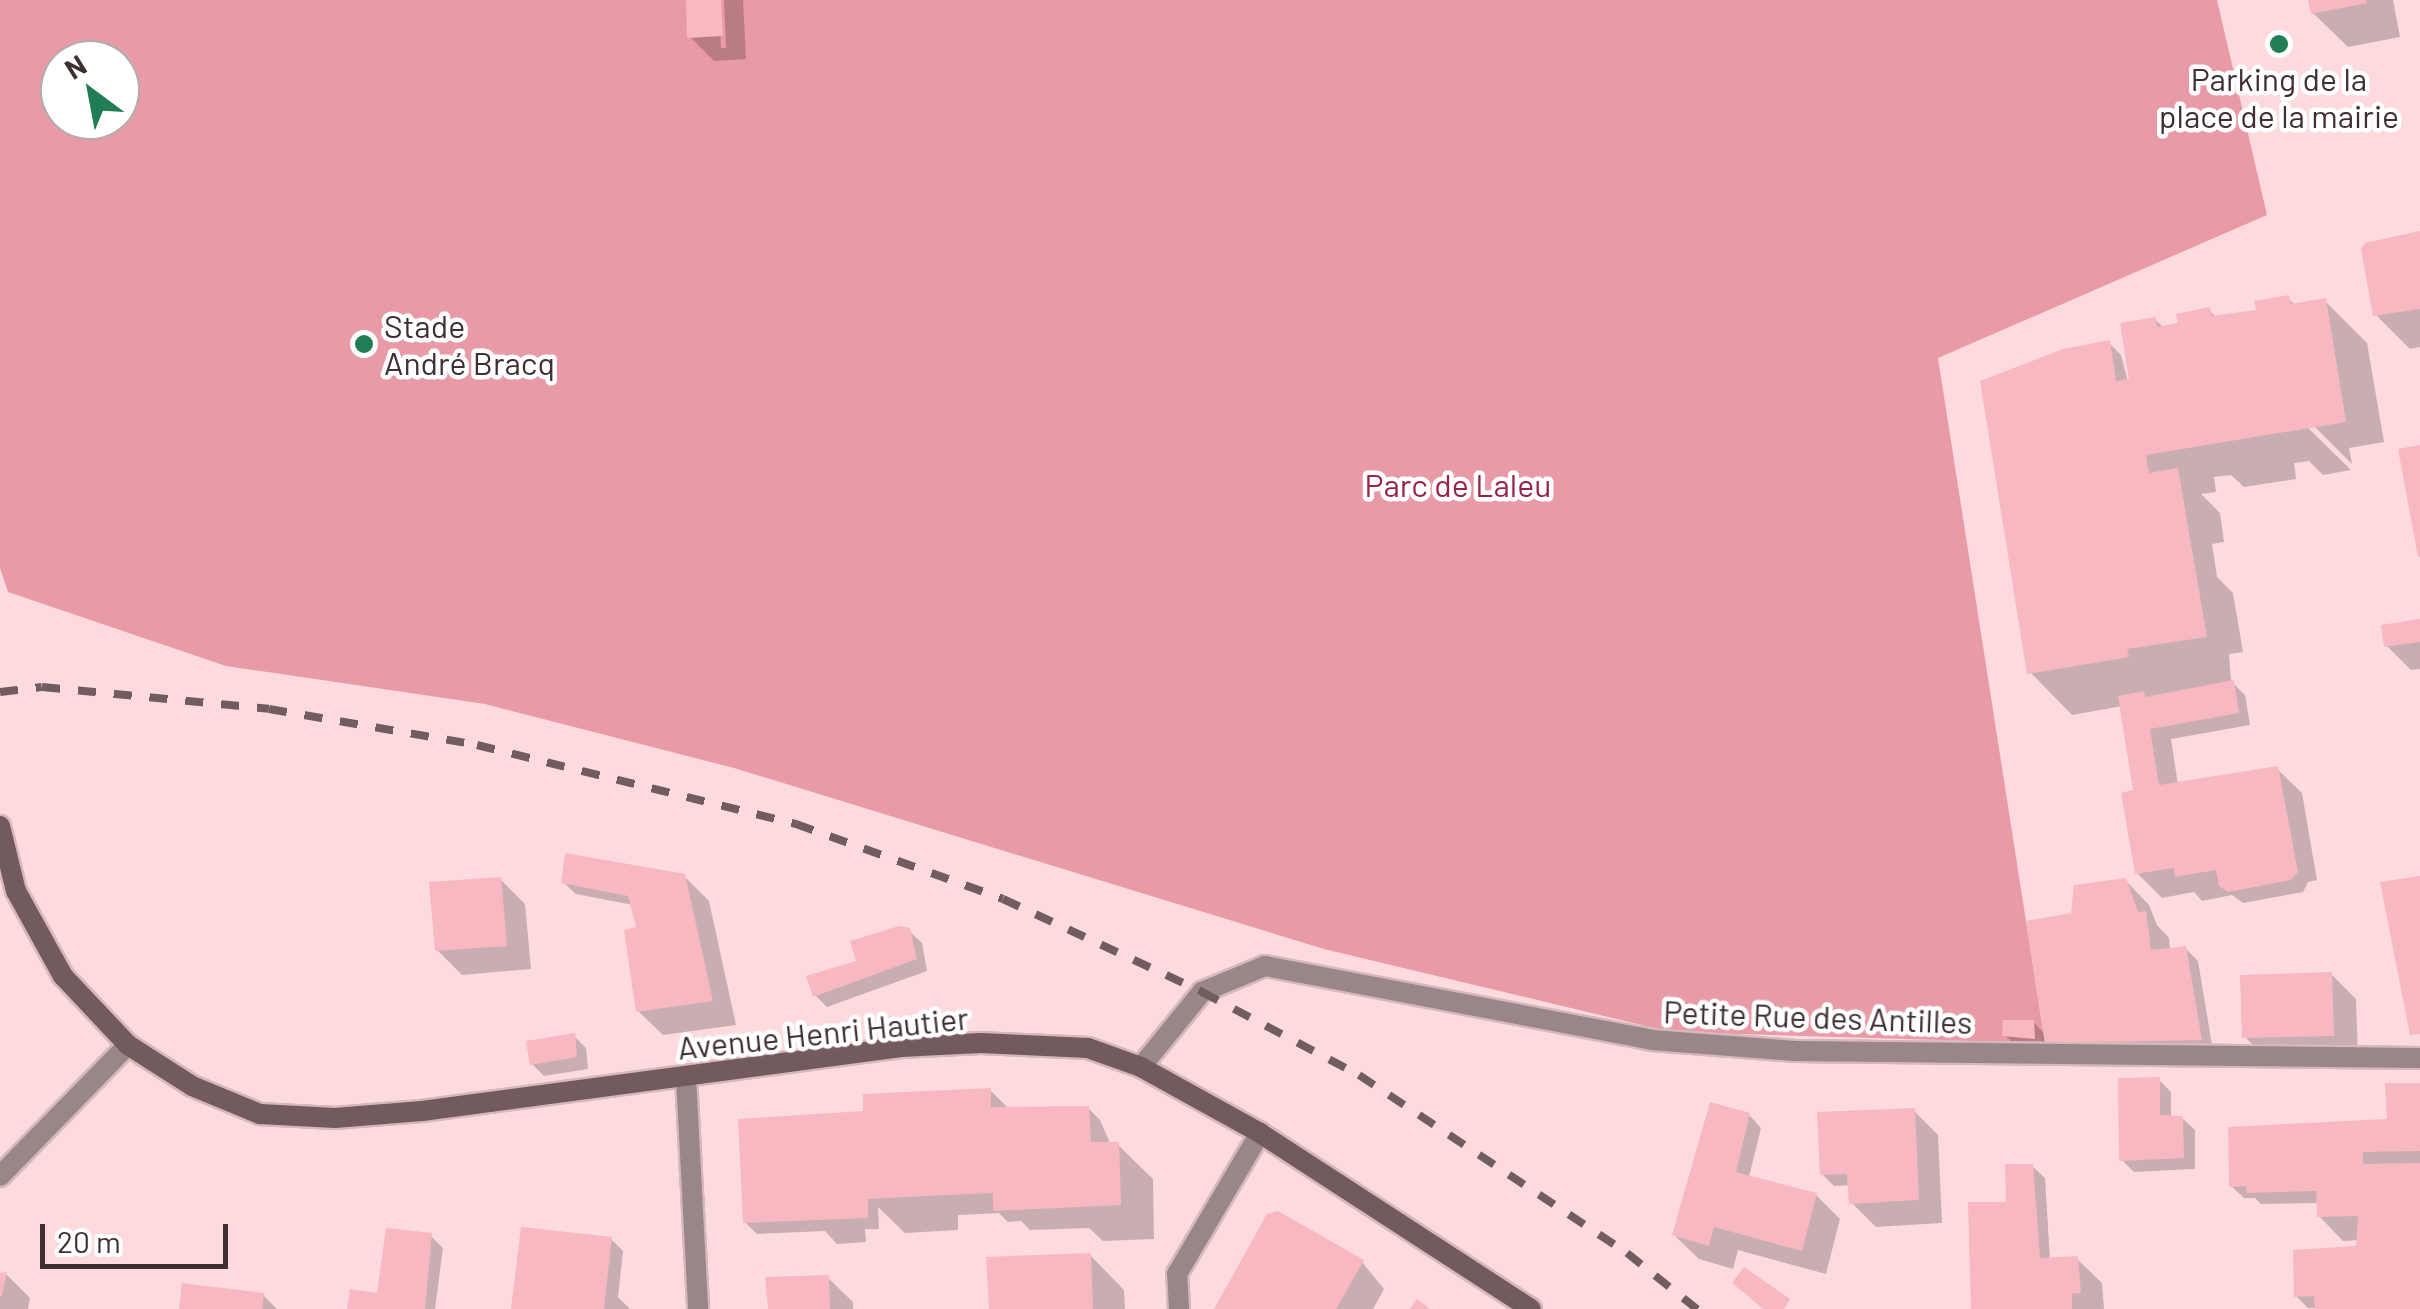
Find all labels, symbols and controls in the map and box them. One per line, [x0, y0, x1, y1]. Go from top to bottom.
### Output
marker: Parking de la place de la mairie [2268, 33, 2290, 55]
north arrow [40, 40, 140, 140]
text: N [58, 47, 92, 86]
place label: Parking de la place de la mairie [2159, 60, 2399, 135]
place label: Stade André Bracq [384, 307, 555, 382]
marker: Stade André Bracq [353, 333, 375, 355]
park label: Parc de Laleu [1365, 465, 1551, 503]
street label: Petite Rue des Antilles [1663, 991, 1973, 1041]
street label: Avenue Henri Hautier [676, 998, 970, 1066]
scale bar [45, 1204, 232, 1266]
text: 20 m [57, 1223, 121, 1259]

